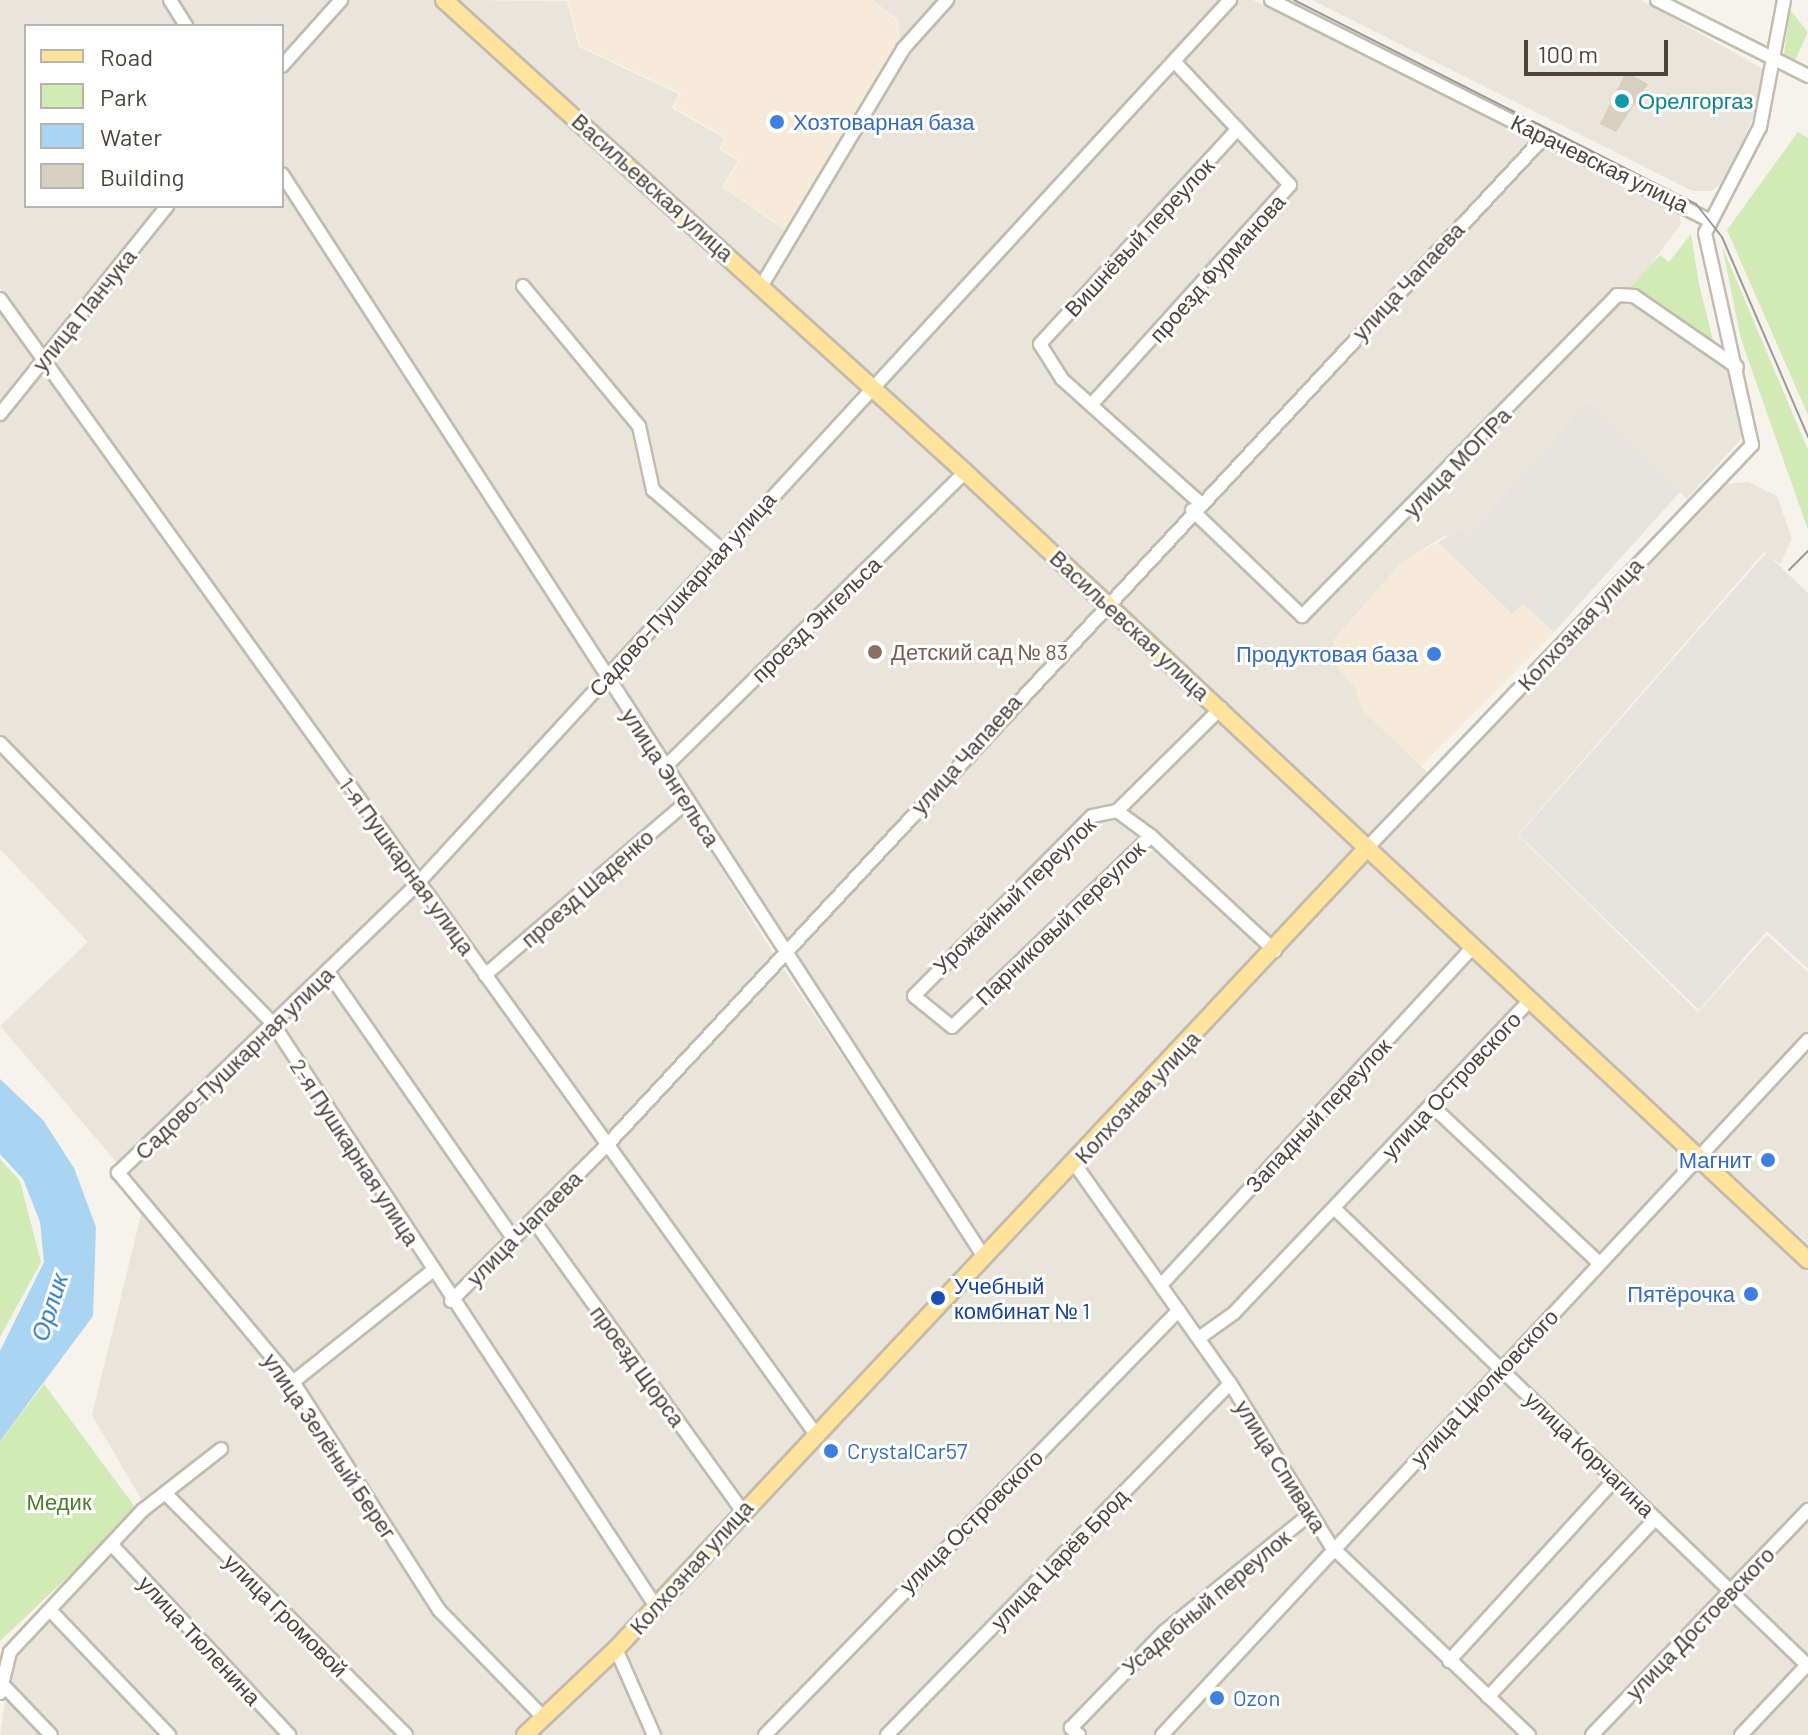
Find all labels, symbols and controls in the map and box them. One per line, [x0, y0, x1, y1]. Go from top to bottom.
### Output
legend [24, 24, 284, 208]
scale bar [1528, 24, 1672, 74]
text: 100 m [1538, 39, 1598, 68]
text: Road [100, 42, 153, 71]
text: Park [100, 82, 147, 111]
place label: Орелгоргаз [1638, 88, 1753, 114]
marker: Орелгоргаз [1613, 92, 1631, 110]
street label: Васильевская улица [567, 107, 739, 267]
place label: Хозтоварная база [793, 109, 975, 135]
street label: Карачевская улица [1507, 109, 1693, 217]
marker: Хозтоварная база [768, 113, 786, 131]
text: Water [100, 122, 162, 151]
street label: Вишнёвый переулок [1059, 152, 1219, 322]
text: Building [100, 162, 184, 191]
street label: проезд Фурманова [1144, 189, 1290, 347]
street label: улица Чапаева [1347, 216, 1469, 346]
street label: улица Панчука [27, 243, 141, 377]
street label: улица МОПРа [1398, 402, 1516, 522]
street label: Садово-Пушкарная улица [583, 486, 781, 702]
street label: Васильевская улица [1045, 544, 1215, 706]
street label: проезд Энгельса [746, 551, 886, 687]
street label: Колхозная улица [1512, 552, 1648, 696]
place label: Детский сад № 83 [891, 639, 1068, 665]
place label: Продуктовая база [1236, 641, 1418, 667]
marker: Детский сад № 83 [866, 643, 884, 661]
marker: Продуктовая база [1425, 645, 1443, 663]
street label: улица Чапаева [905, 689, 1027, 819]
street label: улица Энгельса [617, 703, 725, 851]
street label: 1-я Пушкарная улица [334, 772, 480, 960]
street label: Урожайный переулок [928, 811, 1100, 979]
street label: проезд Шаденко [515, 823, 659, 953]
street label: Парниковый переулок [970, 835, 1150, 1011]
street label: Садово-Пушкарная улица [129, 961, 339, 1165]
street label: улица Островского [1376, 1006, 1526, 1164]
street label: Колхозная улица [1069, 1025, 1205, 1169]
street label: Западный переулок [1240, 1032, 1396, 1198]
street label: 2-я Пушкарная улица [285, 1054, 425, 1250]
place label: Магнит [1679, 1147, 1752, 1173]
marker: Магнит [1759, 1151, 1777, 1169]
street label: улица Чапаева [461, 1165, 587, 1291]
water label: Орлик [25, 1269, 73, 1345]
place label: Учебный комбинат № 1 [954, 1272, 1090, 1324]
place label: Пятёрочка [1627, 1281, 1735, 1307]
marker: Пятёрочка [1742, 1285, 1760, 1303]
marker: Учебный комбинат № 1 [929, 1289, 947, 1307]
street label: проезд Щорса [585, 1300, 691, 1432]
street label: улица Циолковского [1405, 1303, 1563, 1471]
street label: улица Зелёный Берег [258, 1348, 402, 1544]
street label: улица Корчагина [1520, 1385, 1660, 1523]
street label: улица Спивака [1230, 1395, 1332, 1537]
place label: CrystalCar57 [847, 1438, 967, 1464]
marker: CrystalCar57 [822, 1442, 840, 1460]
street label: улица Островского [894, 1444, 1048, 1598]
street label: улица Царёв Брод [985, 1483, 1133, 1635]
park label: Медик [26, 1489, 92, 1515]
street label: Колхозная улица [624, 1494, 758, 1640]
street label: Усадебный переулок [1116, 1524, 1296, 1680]
street label: улица Достоевского [1620, 1541, 1780, 1705]
street label: улица Громовой [219, 1548, 353, 1682]
street label: улица Тюленина [133, 1570, 267, 1710]
place label: Ozon [1233, 1685, 1280, 1711]
marker: Ozon [1208, 1689, 1226, 1707]

